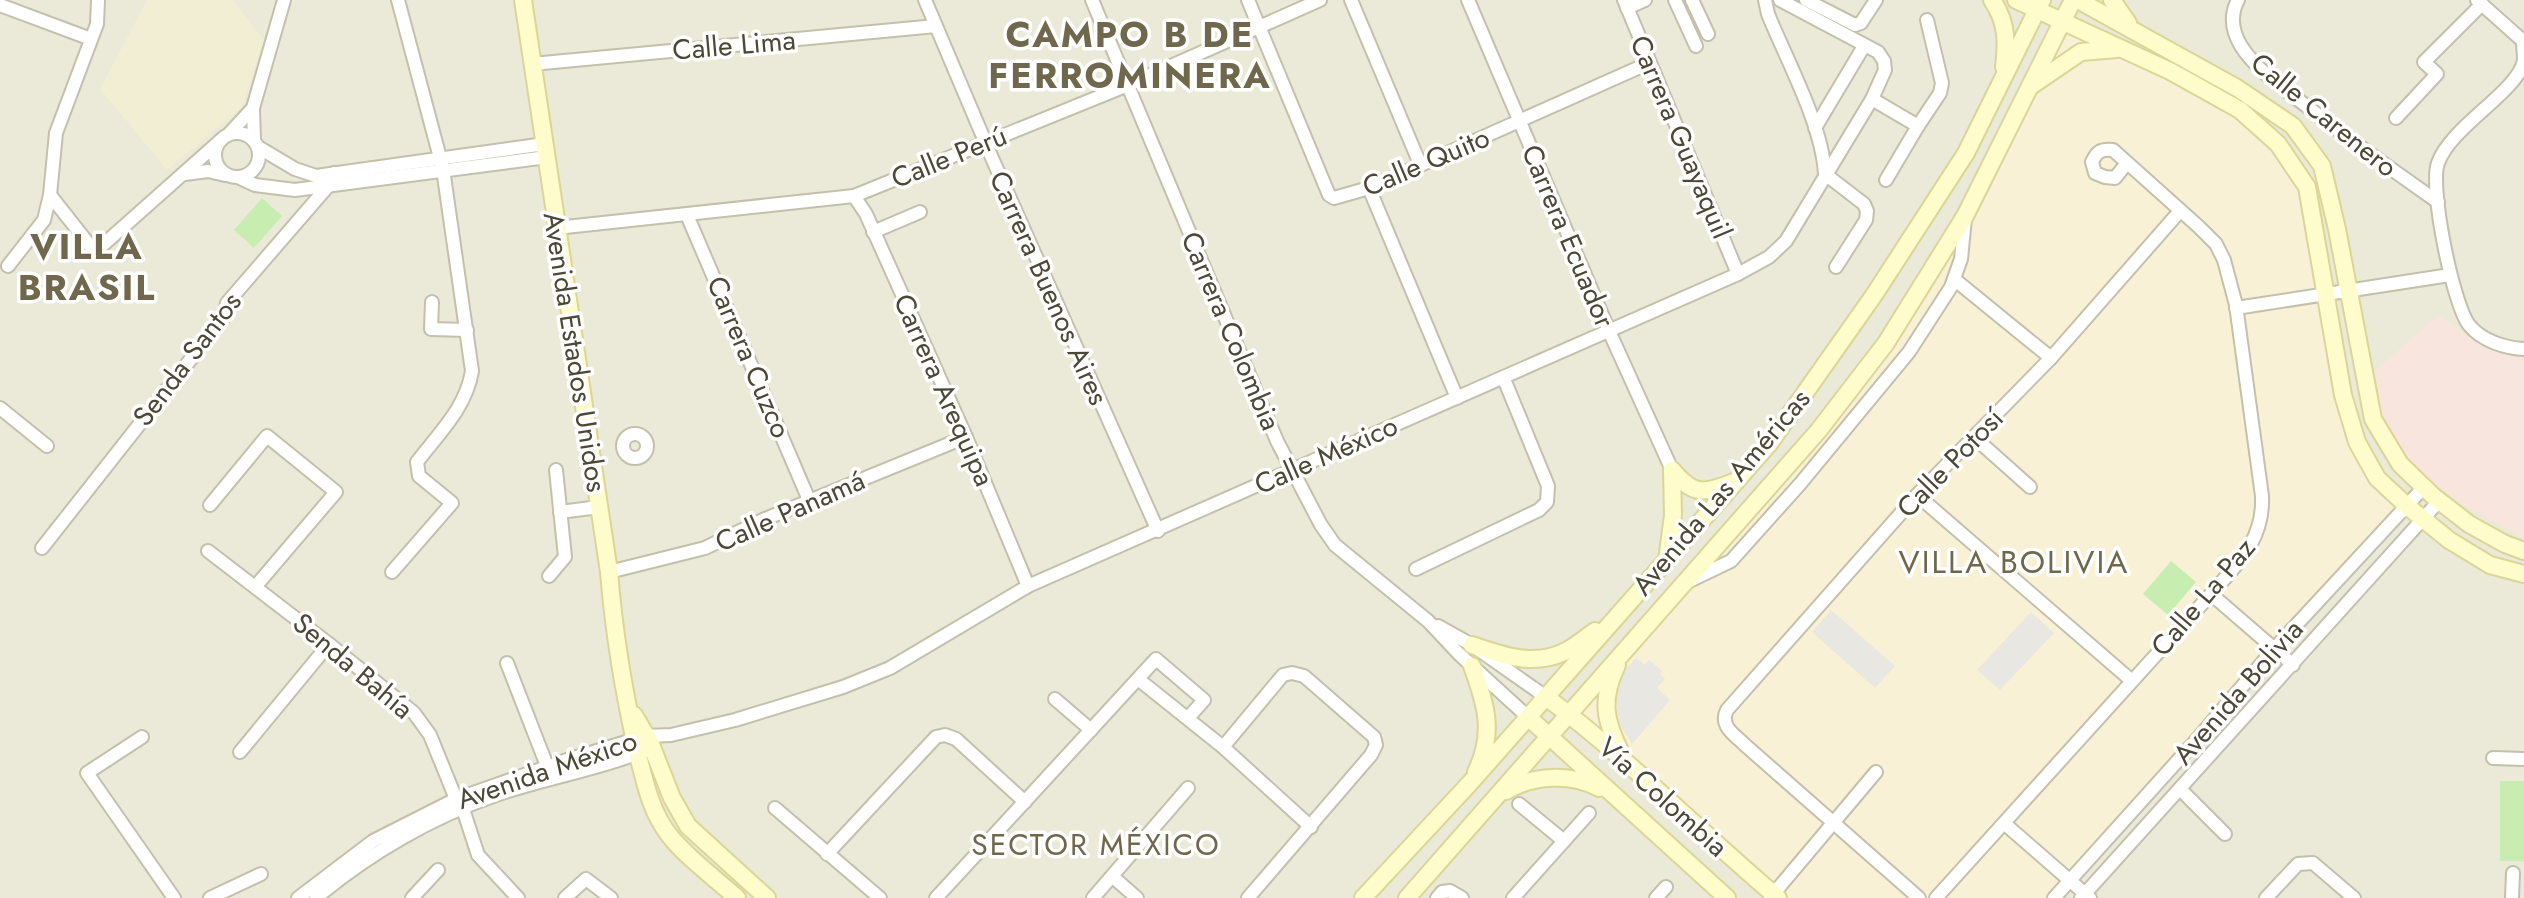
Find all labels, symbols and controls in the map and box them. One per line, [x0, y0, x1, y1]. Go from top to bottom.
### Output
district label: CAMPO B DE FERROMINERA [988, 8, 1272, 101]
street label: Calle Lima [671, 19, 797, 71]
street label: Carrera Guayaquil [1620, 29, 1742, 245]
street label: Calle Carenero [2242, 43, 2406, 187]
street label: Calle Perú [885, 115, 1013, 199]
street label: Calle Quito [1356, 117, 1496, 207]
street label: Carrera Ecuador [1511, 138, 1625, 334]
street label: Carrera Buenos Aires [979, 164, 1119, 412]
street label: Avenida Estados Unidos [533, 209, 617, 495]
district label: VILLA BRASIL [18, 220, 156, 313]
street label: Carrera Colombia [1171, 225, 1291, 437]
street label: Carrera Cuzco [696, 270, 802, 444]
street label: Senda Santos [123, 283, 251, 435]
street label: Carrera Arequipa [883, 287, 1005, 493]
street label: Avenida Las Américas [1622, 380, 1820, 604]
street label: Calle Potosí [1887, 398, 2014, 527]
street label: Calle México [1248, 405, 1404, 505]
street label: Calle Panamá [709, 460, 871, 562]
street label: Calle La Paz [2141, 529, 2265, 665]
district label: VILLA BOLIVIA [1899, 539, 2129, 585]
street label: Senda Bahía [284, 603, 422, 729]
street label: Avenida Bolivia [2163, 610, 2313, 774]
street label: Avenida México [451, 720, 643, 820]
street label: Vía Colombia [1589, 727, 1737, 867]
district label: SECTOR MÉXICO [971, 823, 1221, 866]

